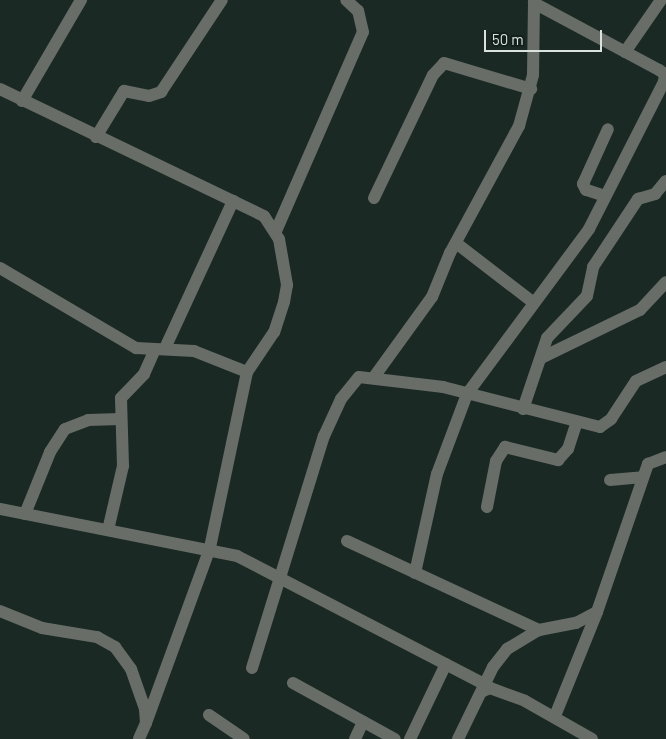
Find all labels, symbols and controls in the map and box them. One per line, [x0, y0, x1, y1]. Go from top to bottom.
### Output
scale bar [486, 20, 604, 52]
text: 50 m [492, 30, 524, 48]

